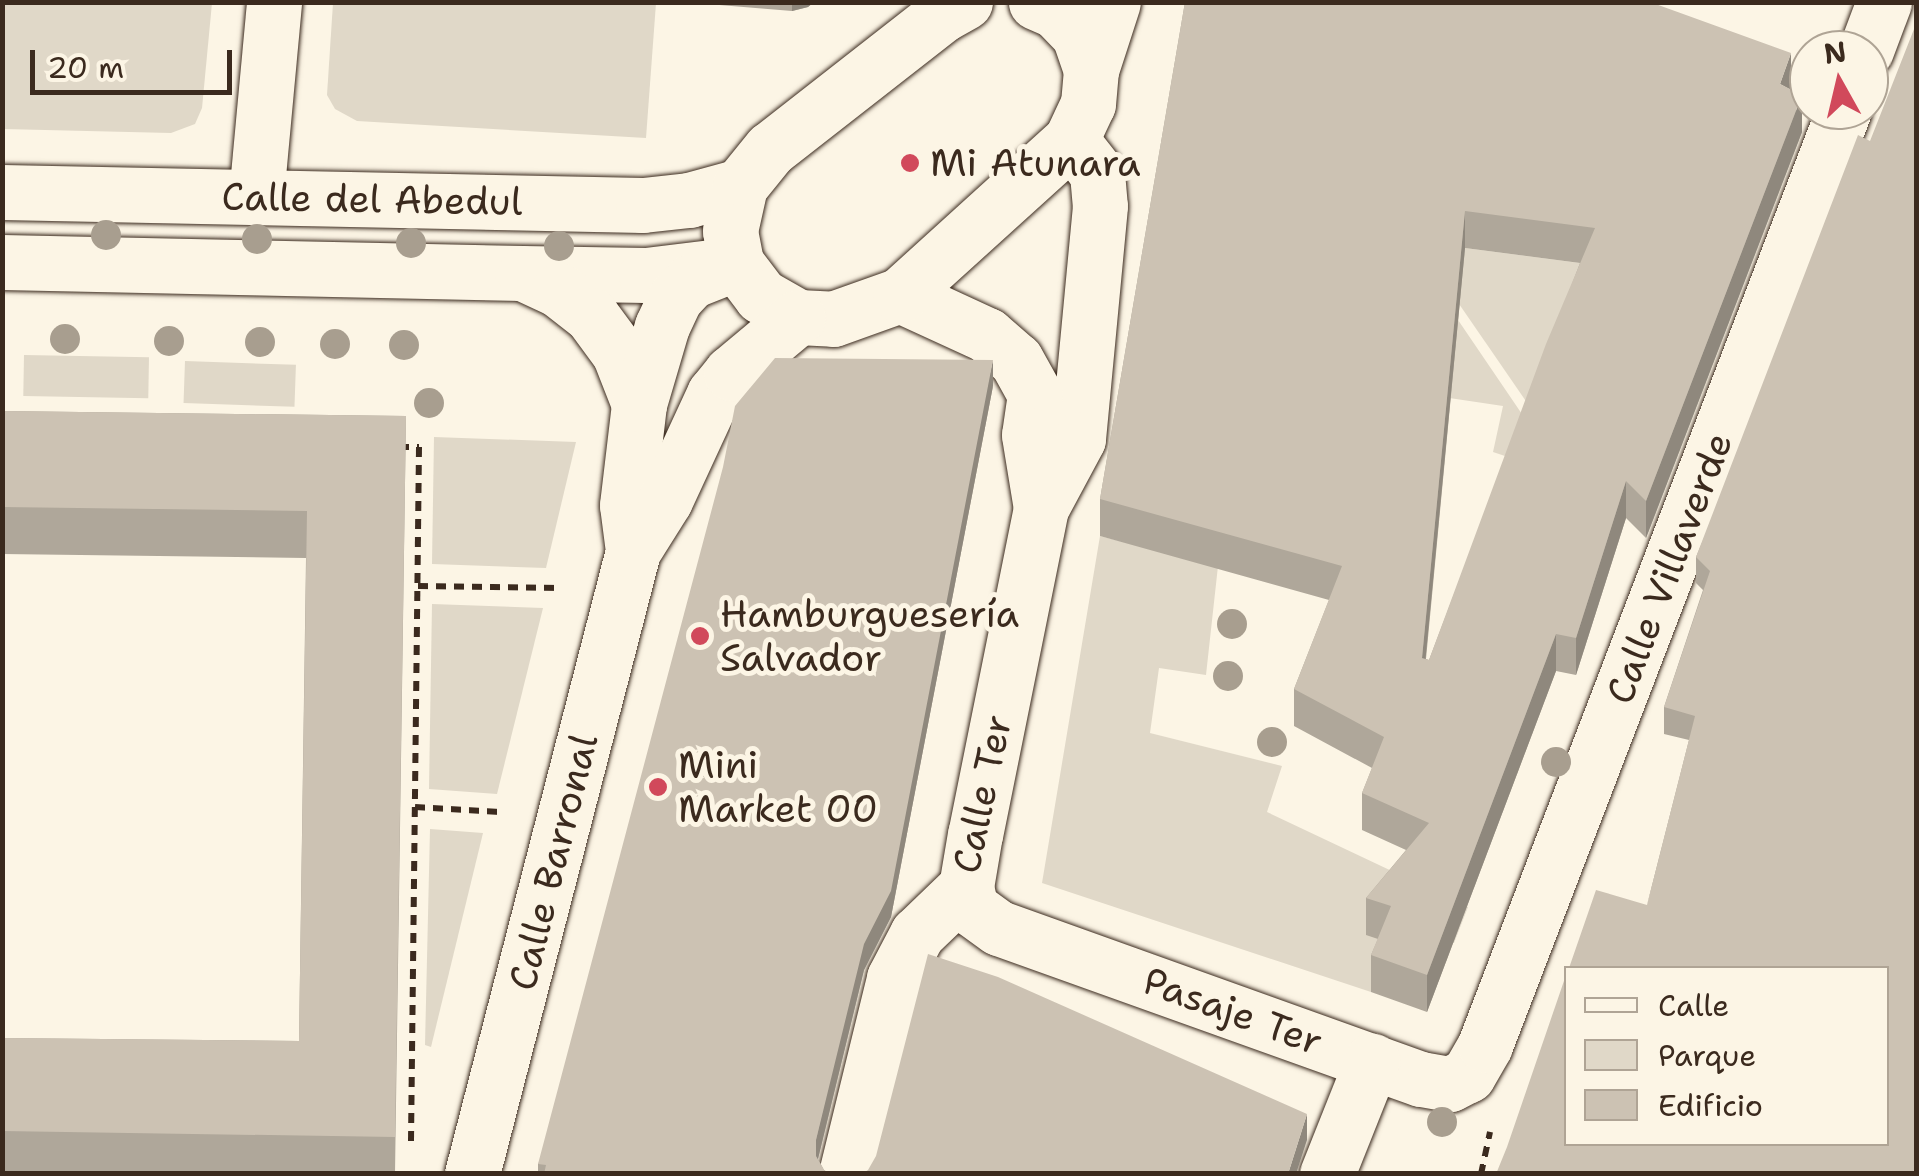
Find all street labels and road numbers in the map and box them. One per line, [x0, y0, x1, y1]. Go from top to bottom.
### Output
street label: Calle del Abedul [221, 174, 523, 224]
street label: Calle Villaverde [1596, 426, 1742, 710]
street label: Calle Ter [943, 711, 1021, 877]
street label: Calle Barronal [499, 729, 607, 995]
street label: Pasaje Ter [1137, 958, 1329, 1064]

